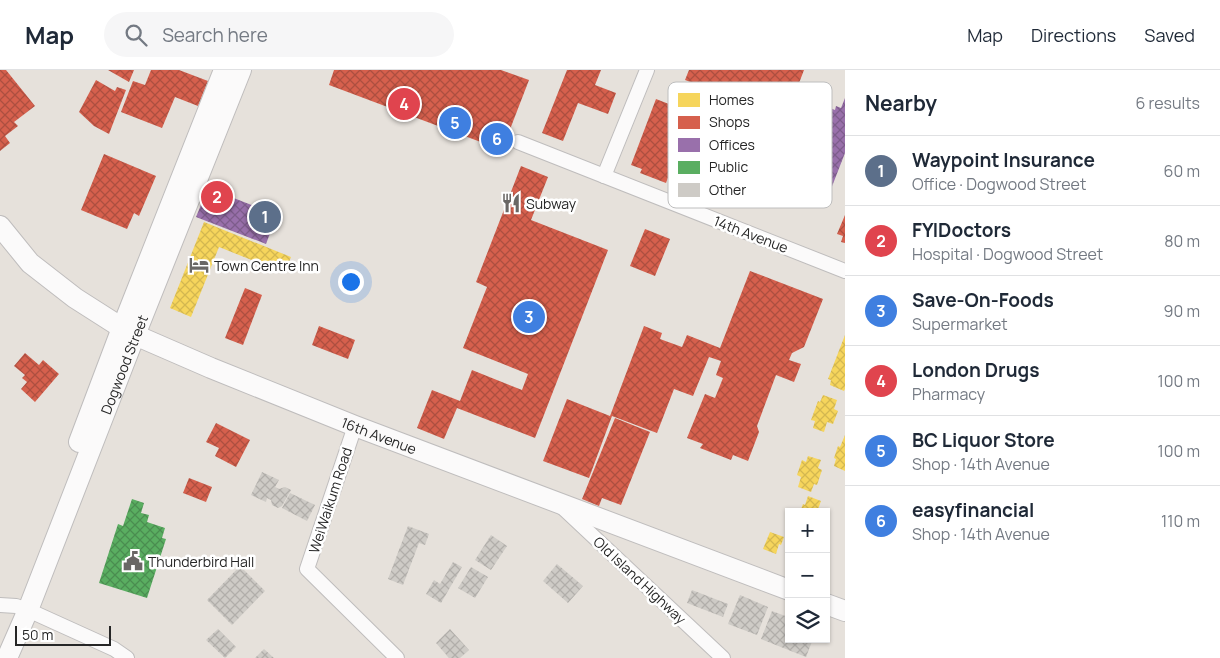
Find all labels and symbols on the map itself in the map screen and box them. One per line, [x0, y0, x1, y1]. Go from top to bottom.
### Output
legend [668, 82, 832, 208]
pin: 4 [388, 85, 420, 123]
text: Homes [709, 90, 754, 109]
pin: 5 [439, 104, 471, 142]
text: Shops [709, 112, 750, 131]
pin: 6 [481, 120, 513, 158]
text: Offices [709, 135, 755, 154]
text: Public [709, 157, 749, 176]
pin: 2 [201, 178, 233, 216]
text: Other [709, 180, 746, 199]
restaurant icon: Subway [500, 192, 522, 214]
place label: Subway [526, 194, 577, 213]
pin: 1 [249, 198, 281, 236]
street label: 14th Avenue [711, 211, 791, 257]
hotel icon: Town Centre Inn [188, 254, 210, 276]
place label: Town Centre Inn [214, 256, 319, 275]
your location [338, 269, 364, 295]
pin: 3 [513, 298, 545, 336]
street label: Dogwood Street [96, 311, 152, 417]
street label: 16th Avenue [339, 412, 419, 458]
street label: WeiWaikum Road [304, 445, 356, 555]
street label: Old Island Highway [590, 532, 691, 628]
public building icon: Thunderbird Hall [122, 550, 144, 572]
place label: Thunderbird Hall [148, 552, 254, 571]
scale bar [15, 623, 111, 646]

